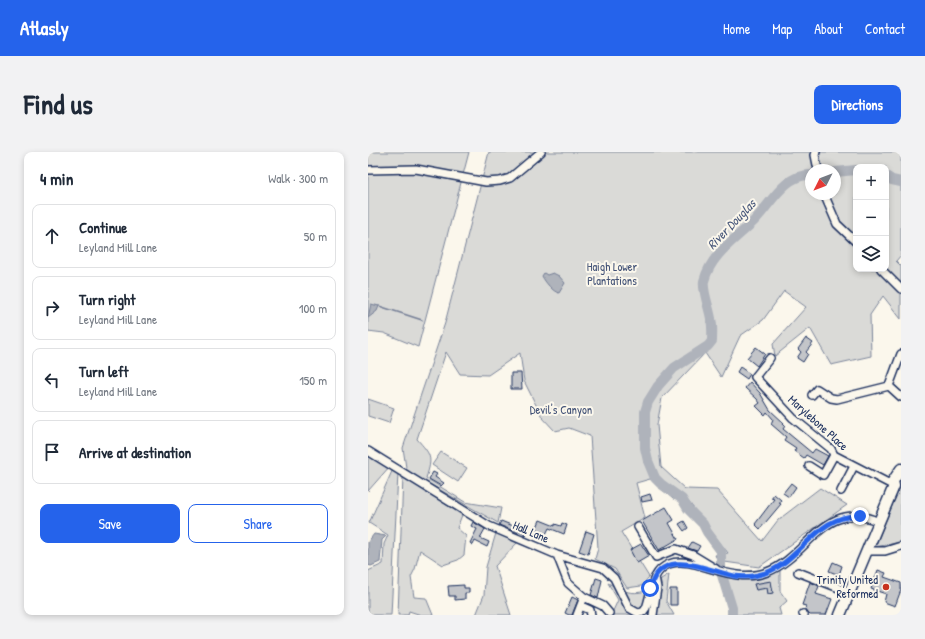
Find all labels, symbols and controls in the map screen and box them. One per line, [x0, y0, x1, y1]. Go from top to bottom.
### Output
text: Atlasly [20, 15, 69, 41]
text: Home [723, 19, 750, 38]
text: Map [772, 19, 792, 38]
text: About [814, 19, 843, 38]
text: Contact [865, 19, 905, 38]
text: Find us [24, 85, 93, 123]
button: Directions [814, 85, 901, 124]
north arrow [805, 164, 841, 200]
map controls [853, 164, 889, 272]
button: + [853, 164, 889, 200]
text: 4 min [40, 167, 73, 190]
text: Walk · 300 m [268, 169, 328, 187]
water label: River Douglas [703, 194, 761, 254]
button: − [853, 200, 889, 236]
text: Continue [79, 217, 127, 238]
icon: ahead [41, 225, 63, 247]
text: 50 m [304, 227, 327, 245]
button: layers [853, 236, 889, 272]
text: Leyland Mill Lane [79, 238, 157, 256]
park label: Haigh Lower Plantations [587, 258, 638, 289]
text: Turn right [79, 289, 135, 310]
icon: right [41, 297, 63, 319]
text: 100 m [299, 299, 327, 317]
text: Leyland Mill Lane [79, 310, 157, 328]
text: Turn left [79, 361, 129, 382]
icon: left [41, 369, 63, 391]
text: 150 m [299, 371, 327, 389]
text: Leyland Mill Lane [79, 382, 157, 400]
street label: Marylebone Place [785, 391, 852, 454]
park label: Devil's Canyon [530, 401, 592, 418]
icon: arrive [41, 441, 63, 463]
text: Arrive at destination [79, 442, 191, 463]
button: Save [40, 504, 180, 543]
button: Share [188, 504, 328, 543]
route end [851, 507, 869, 525]
street label: Hall Lane [511, 516, 552, 547]
place label: Trinity United Reformed [817, 571, 878, 602]
route start [641, 579, 659, 597]
marker: Trinity United Reformed [881, 582, 891, 592]

